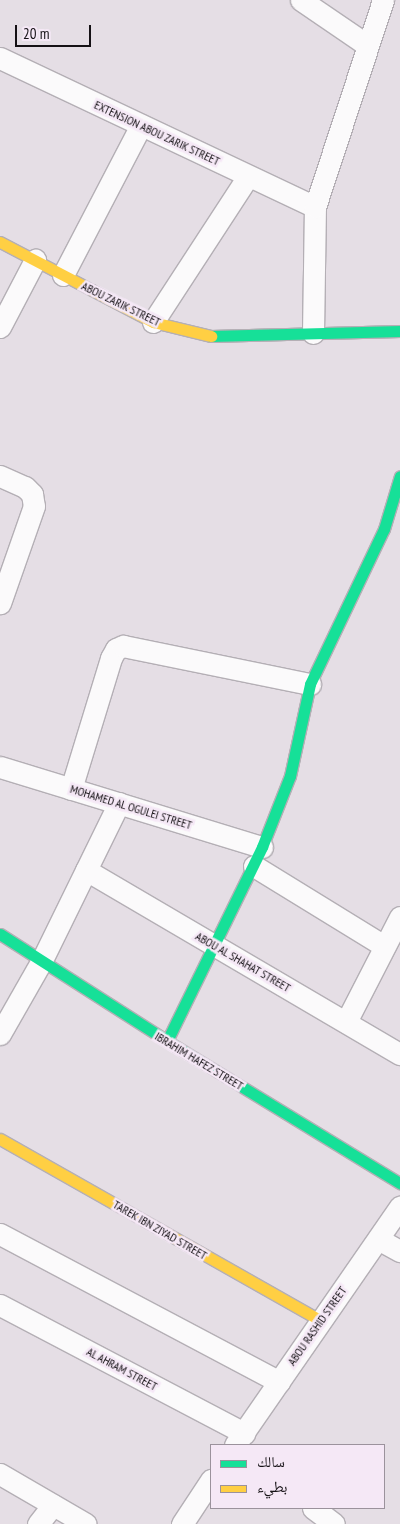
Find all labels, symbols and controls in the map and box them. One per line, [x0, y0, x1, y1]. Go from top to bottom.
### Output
scale bar [18, 15, 94, 47]
text: 20 m [23, 24, 49, 43]
street label: EXTENSION ABOU ZARIK STREET [92, 97, 222, 169]
street label: ABOU ZARIK STREET [79, 279, 163, 329]
street label: MOHAMED AL OGULEI STREET [68, 782, 194, 832]
street label: ABOU AL SHAHAT STREET [192, 929, 294, 995]
street label: IBRAHIM HAFEZ STREET [152, 1029, 246, 1093]
street label: TAREK IBN ZIYAD STREET [110, 1197, 210, 1263]
street label: ABOU RASHID STREET [284, 1284, 350, 1368]
street label: AL AHRAM STREET [84, 1344, 160, 1394]
legend [210, 1444, 385, 1509]
text: سالك [257, 1452, 285, 1471]
text: بطيء [257, 1477, 287, 1496]

